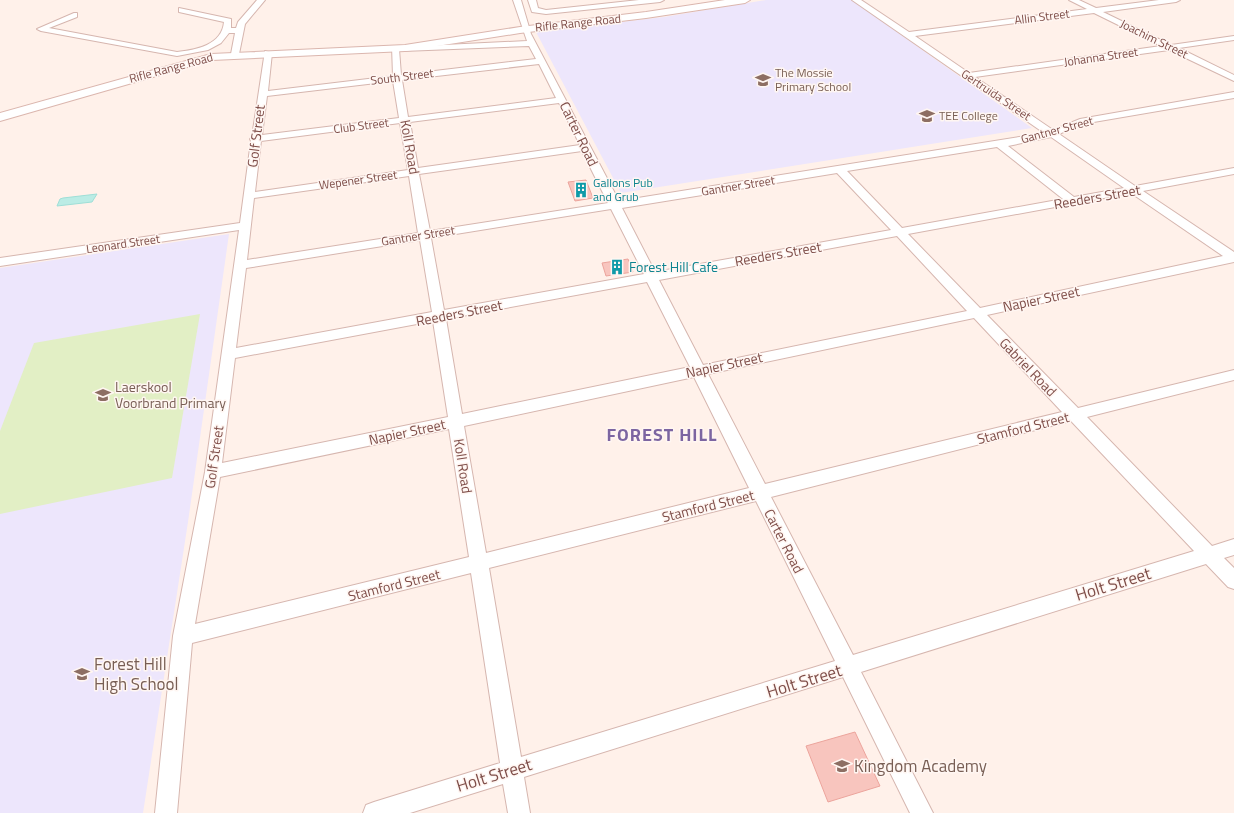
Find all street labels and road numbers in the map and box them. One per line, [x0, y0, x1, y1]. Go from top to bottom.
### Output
street label: Allin Street [1013, 4, 1071, 29]
street label: Rifle Range Road [534, 9, 622, 36]
street label: Joachim Street [1117, 14, 1192, 64]
street label: Johanna Street [1063, 42, 1140, 71]
street label: Rifle Range Road [127, 47, 215, 88]
street label: South Street [369, 63, 435, 90]
street label: Gertruida Street [957, 64, 1036, 126]
street label: Carter Road [555, 98, 604, 170]
street label: Golf Street [241, 103, 270, 169]
street label: Gantner Street [1019, 111, 1096, 148]
street label: Club Street [332, 113, 390, 138]
street label: Koll Road [395, 118, 426, 176]
street label: Wepener Street [317, 164, 399, 194]
street label: Gantner Street [700, 170, 777, 201]
street label: Reeders Street [1052, 179, 1142, 214]
street label: Gantner Street [380, 220, 457, 251]
street label: Leonard Street [85, 229, 162, 258]
street label: Reeders Street [733, 236, 823, 271]
street label: Napier Street [1001, 280, 1081, 317]
street label: Reeders Street [414, 294, 504, 331]
street label: Gabriel Road [995, 333, 1062, 401]
street label: Napier Street [684, 346, 764, 383]
street label: Stamford Street [975, 406, 1071, 449]
street label: Napier Street [367, 413, 447, 450]
street label: Golf Street [199, 424, 228, 490]
street label: Koll Road [449, 437, 478, 495]
street label: Stamford Street [660, 484, 756, 527]
street label: Carter Road [759, 505, 810, 577]
street label: Holt Street [1072, 560, 1154, 608]
street label: Stamford Street [346, 563, 442, 606]
street label: Holt Street [763, 657, 845, 705]
street label: Holt Street [453, 751, 535, 799]

